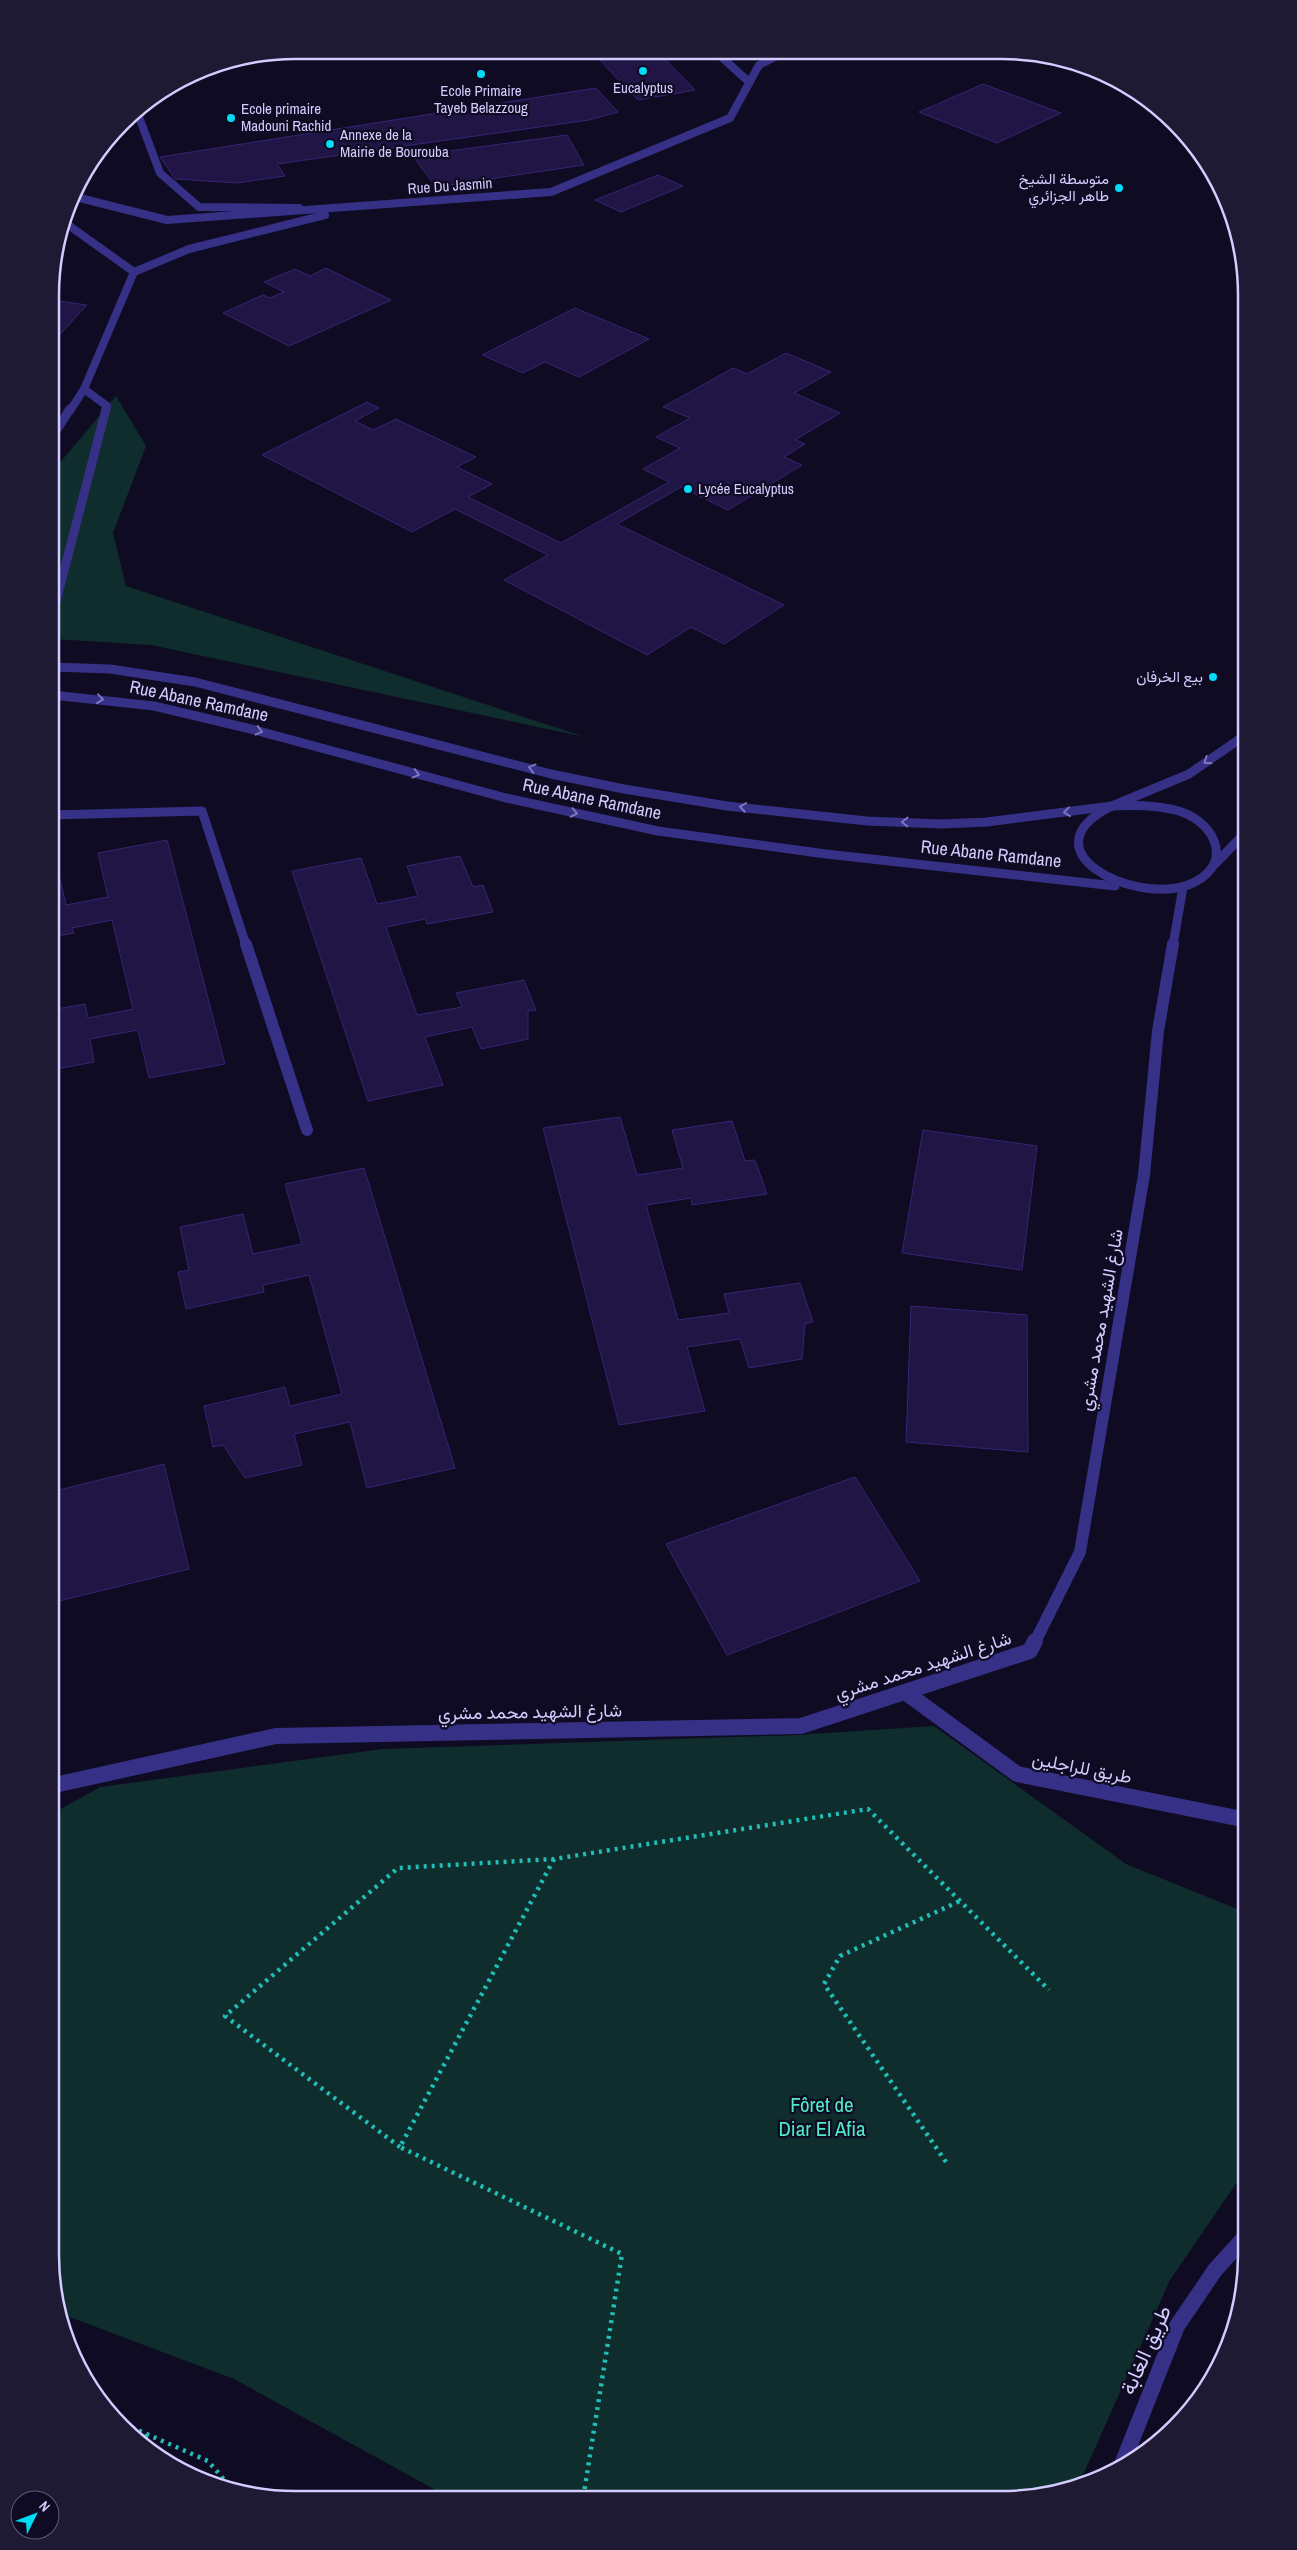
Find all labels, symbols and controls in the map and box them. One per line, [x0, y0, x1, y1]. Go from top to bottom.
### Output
marker: Eucalyptus [637, 65, 649, 77]
marker: Ecole Primaire Tayeb Belazzoug [475, 68, 487, 80]
place label: Eucalyptus [613, 77, 673, 98]
place label: Ecole Primaire Tayeb Belazzoug [434, 80, 528, 118]
place label: Ecole primaire Madouni Rachid [241, 98, 331, 136]
marker: Ecole primaire Madouni Rachid [225, 112, 237, 124]
place label: Annexe de la Mairie de Bourouba [339, 124, 449, 162]
marker: Annexe de la Mairie de Bourouba [324, 138, 336, 150]
place label: متوسطة الشيخ طاهر الجزائري [1019, 168, 1109, 209]
street label: Rue Du Jasmin [407, 172, 493, 199]
marker: متوسطة الشيخ طاهر الجزائري [1113, 182, 1125, 194]
place label: Lycée Eucalyptus [698, 478, 794, 499]
marker: Lycée Eucalyptus [682, 483, 694, 495]
place label: بيع الخرفان [1136, 666, 1203, 688]
marker: بيع الخرفان [1207, 671, 1219, 683]
street label: Rue Abane Ramdane [127, 674, 271, 727]
one-way arrow [96, 693, 104, 704]
one-way arrow [255, 725, 264, 736]
one-way arrow [1203, 755, 1212, 764]
one-way arrow [529, 763, 537, 773]
one-way arrow [412, 768, 420, 778]
street label: Rue Abane Ramdane [520, 772, 664, 825]
one-way arrow [739, 803, 748, 813]
one-way arrow [1063, 806, 1071, 817]
one-way arrow [569, 807, 578, 818]
one-way arrow [901, 817, 908, 827]
street label: Rue Abane Ramdane [920, 834, 1063, 873]
street label: شارغ الشهيد محمد مشري [1072, 1227, 1132, 1413]
street label: شارغ الشهيد محمد مشري [831, 1625, 1015, 1709]
street label: شارغ الشهيد محمد مشري [438, 1697, 622, 1729]
street label: طريق للراجلين [1030, 1746, 1134, 1789]
park label: Fôret de Diar El Afia [778, 2090, 866, 2143]
street label: طريق الغابة [1113, 2301, 1178, 2399]
north arrow [10, 2490, 60, 2540]
text: N [35, 2497, 54, 2515]

